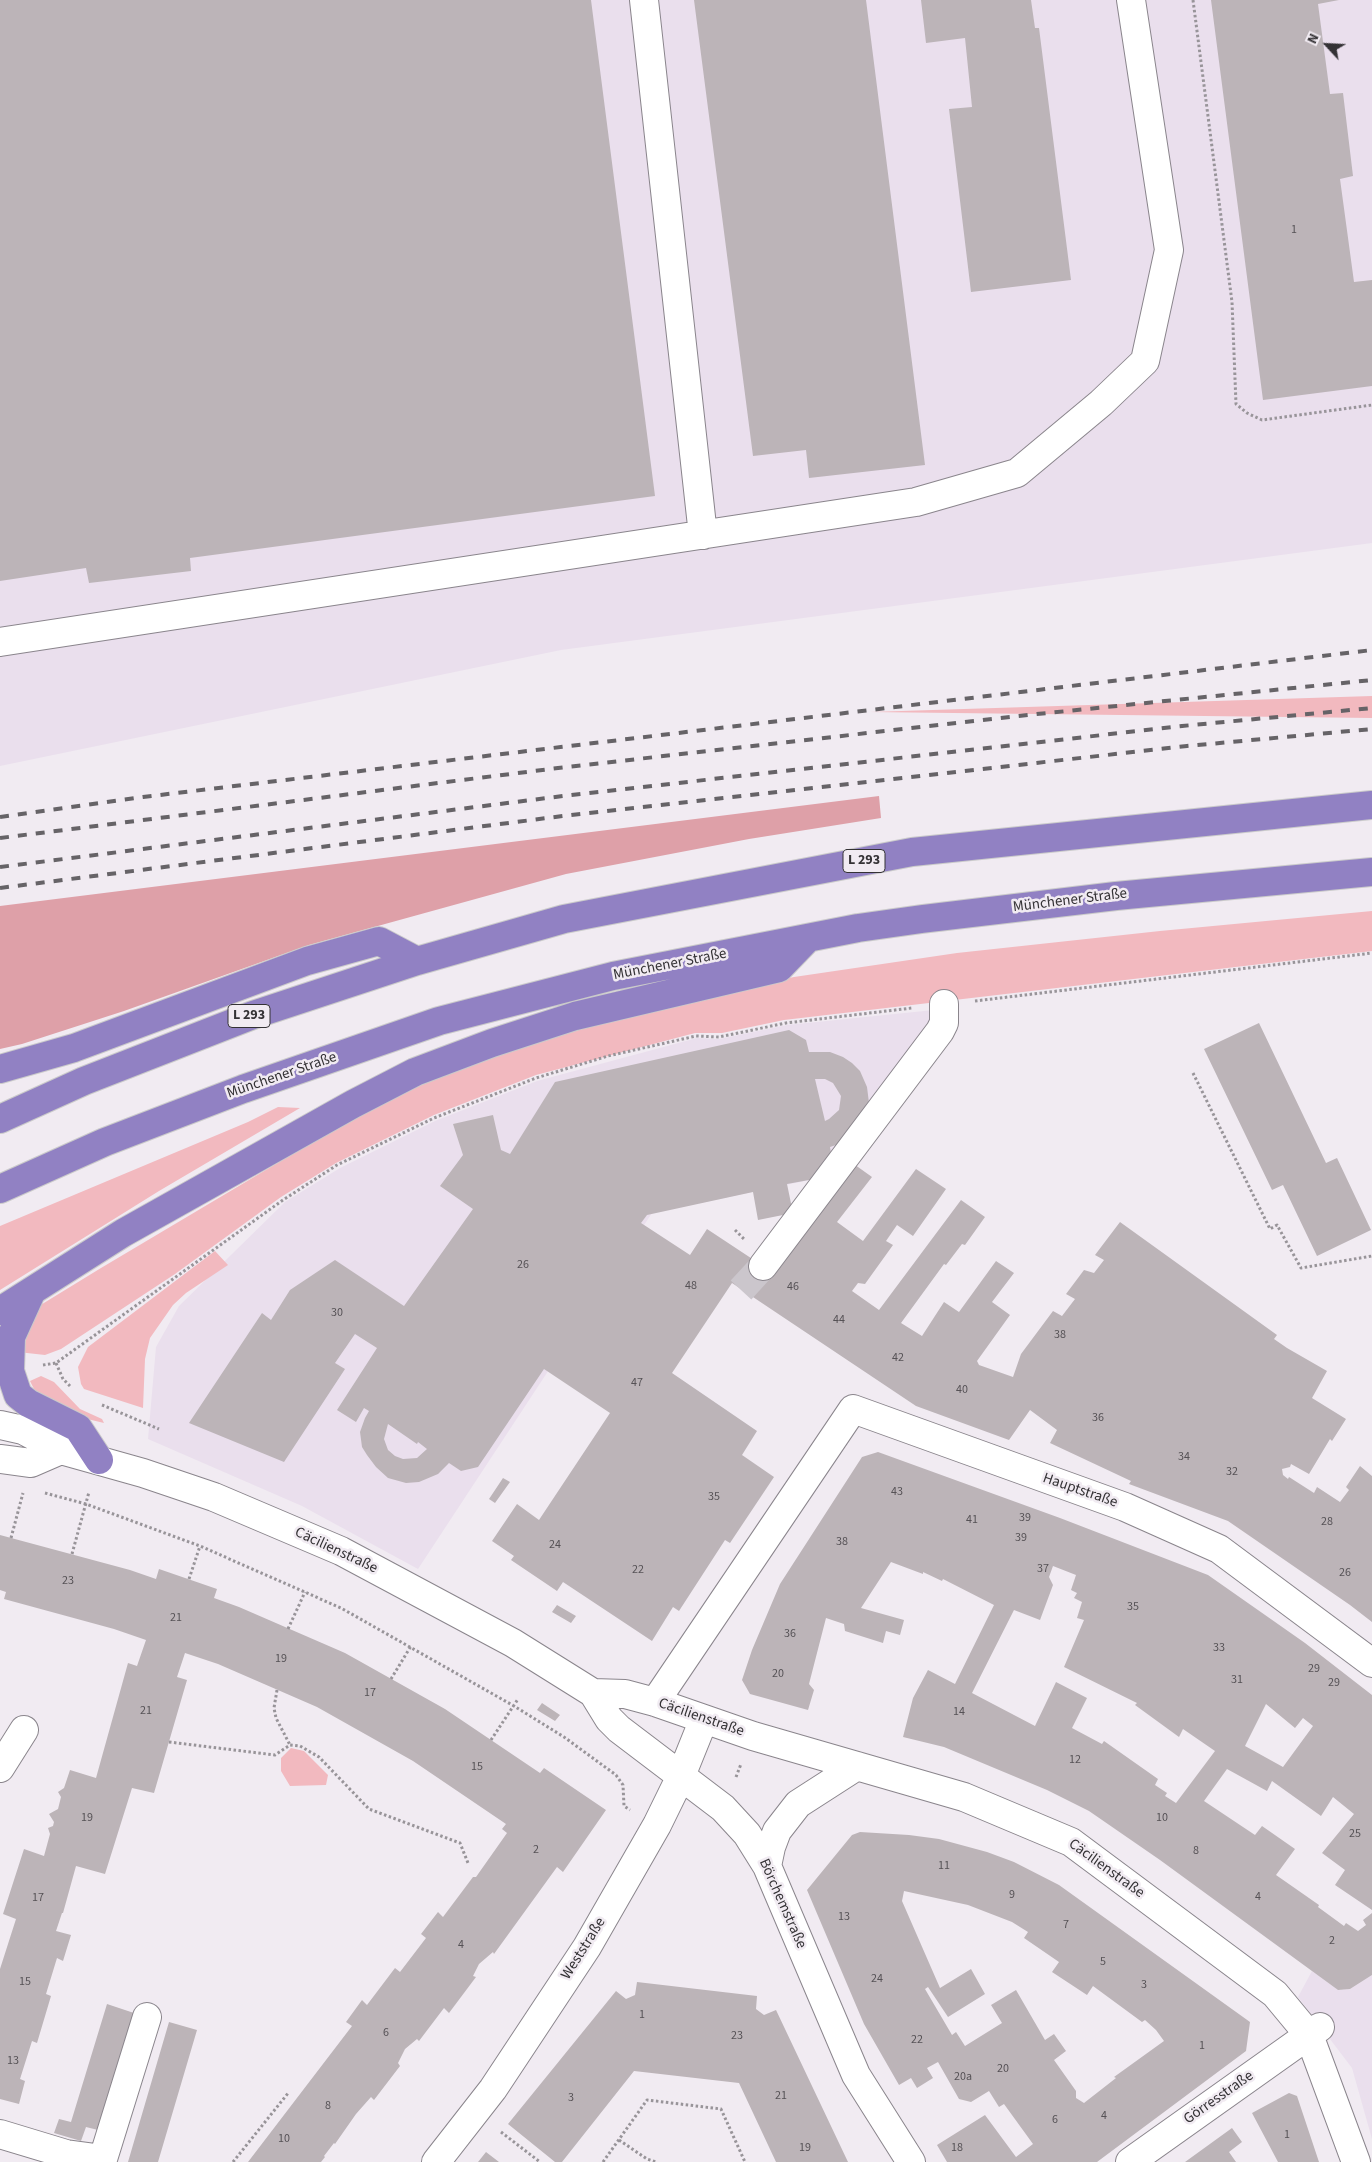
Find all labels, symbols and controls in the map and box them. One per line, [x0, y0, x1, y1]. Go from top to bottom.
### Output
north arrow [1302, 20, 1352, 70]
text: N [1302, 30, 1324, 47]
house number: 1 [1291, 223, 1297, 237]
road number: L 293 [843, 849, 885, 872]
street label: Münchener Straße [1012, 885, 1128, 917]
street label: Münchener Straße [612, 945, 728, 985]
road number: L 293 [228, 1004, 270, 1028]
street label: Münchener Straße [225, 1049, 339, 1103]
house number: 26 [517, 1258, 529, 1272]
house number: 48 [685, 1279, 697, 1293]
house number: 46 [787, 1280, 799, 1294]
house number: 30 [331, 1306, 343, 1320]
house number: 44 [833, 1313, 845, 1327]
house number: 38 [1054, 1328, 1066, 1342]
house number: 42 [892, 1351, 904, 1365]
house number: 47 [631, 1376, 643, 1390]
house number: 40 [956, 1383, 968, 1397]
house number: 36 [1092, 1411, 1104, 1425]
house number: 34 [1178, 1450, 1190, 1464]
house number: 32 [1226, 1465, 1238, 1479]
street label: Hauptstraße [1040, 1470, 1120, 1512]
house number: 43 [891, 1485, 903, 1499]
house number: 35 [708, 1490, 720, 1504]
house number: 39 [1019, 1511, 1031, 1525]
house number: 41 [966, 1513, 978, 1527]
house number: 28 [1321, 1515, 1333, 1529]
street label: Cäcilienstraße [292, 1524, 380, 1578]
house number: 39 [1015, 1531, 1027, 1545]
house number: 38 [836, 1535, 848, 1549]
house number: 24 [549, 1538, 561, 1552]
house number: 37 [1037, 1562, 1049, 1576]
house number: 22 [632, 1563, 644, 1577]
house number: 26 [1339, 1566, 1351, 1580]
house number: 23 [62, 1574, 74, 1588]
house number: 35 [1127, 1600, 1139, 1614]
house number: 21 [170, 1611, 182, 1625]
house number: 36 [784, 1627, 796, 1641]
house number: 33 [1213, 1641, 1225, 1655]
house number: 19 [275, 1652, 287, 1666]
house number: 29 [1308, 1662, 1320, 1676]
house number: 20 [772, 1667, 784, 1681]
house number: 31 [1231, 1673, 1243, 1687]
house number: 29 [1328, 1676, 1340, 1690]
house number: 17 [364, 1686, 376, 1700]
street label: Cäcilienstraße [656, 1695, 746, 1741]
house number: 21 [140, 1704, 152, 1718]
house number: 14 [953, 1705, 965, 1719]
house number: 12 [1069, 1753, 1081, 1767]
house number: 15 [471, 1760, 483, 1774]
house number: 19 [81, 1811, 93, 1825]
house number: 10 [1156, 1811, 1168, 1825]
house number: 25 [1349, 1827, 1361, 1841]
street label: Cäcilienstraße [1065, 1835, 1147, 1903]
house number: 2 [533, 1843, 539, 1857]
house number: 8 [1193, 1844, 1199, 1858]
street label: Börchemstraße [754, 1856, 810, 1952]
house number: 11 [938, 1859, 950, 1873]
house number: 9 [1009, 1888, 1015, 1902]
house number: 4 [1255, 1890, 1261, 1904]
house number: 17 [32, 1891, 44, 1905]
house number: 13 [838, 1910, 850, 1924]
street label: Weststraße [558, 1915, 610, 1983]
house number: 7 [1063, 1918, 1069, 1932]
house number: 2 [1329, 1934, 1335, 1948]
house number: 4 [458, 1938, 464, 1952]
house number: 5 [1100, 1955, 1106, 1969]
house number: 24 [871, 1972, 883, 1986]
house number: 15 [19, 1975, 31, 1989]
house number: 3 [1141, 1978, 1147, 1992]
house number: 1 [639, 2008, 645, 2022]
house number: 6 [383, 2026, 389, 2040]
house number: 23 [731, 2029, 743, 2043]
house number: 22 [911, 2033, 923, 2047]
house number: 1 [1199, 2039, 1205, 2053]
house number: 13 [7, 2054, 19, 2068]
house number: 20 [997, 2062, 1009, 2076]
street label: Görresstraße [1181, 2067, 1257, 2129]
house number: 20a [954, 2070, 972, 2084]
house number: 21 [775, 2089, 787, 2103]
house number: 3 [568, 2091, 574, 2105]
house number: 8 [325, 2099, 331, 2113]
house number: 4 [1101, 2109, 1107, 2123]
house number: 6 [1052, 2113, 1058, 2127]
house number: 1 [1284, 2128, 1290, 2142]
house number: 10 [278, 2132, 290, 2146]
house number: 19 [799, 2141, 811, 2155]
house number: 18 [951, 2141, 963, 2155]

